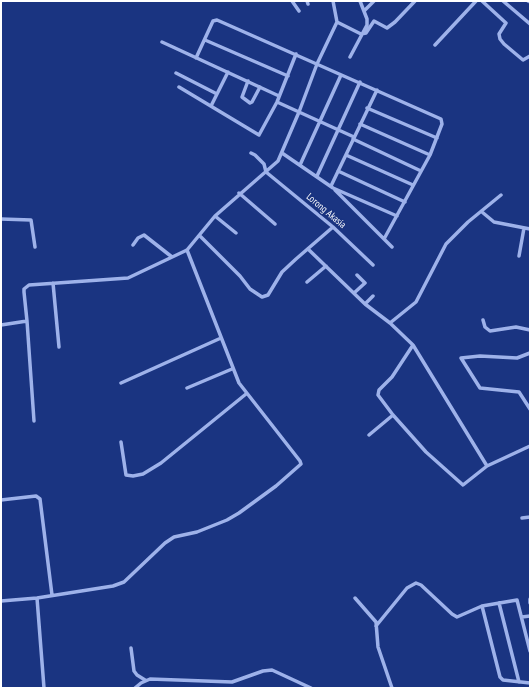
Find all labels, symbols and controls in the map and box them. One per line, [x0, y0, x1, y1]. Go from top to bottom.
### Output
street label: Lorong Akasia [304, 191, 348, 231]

